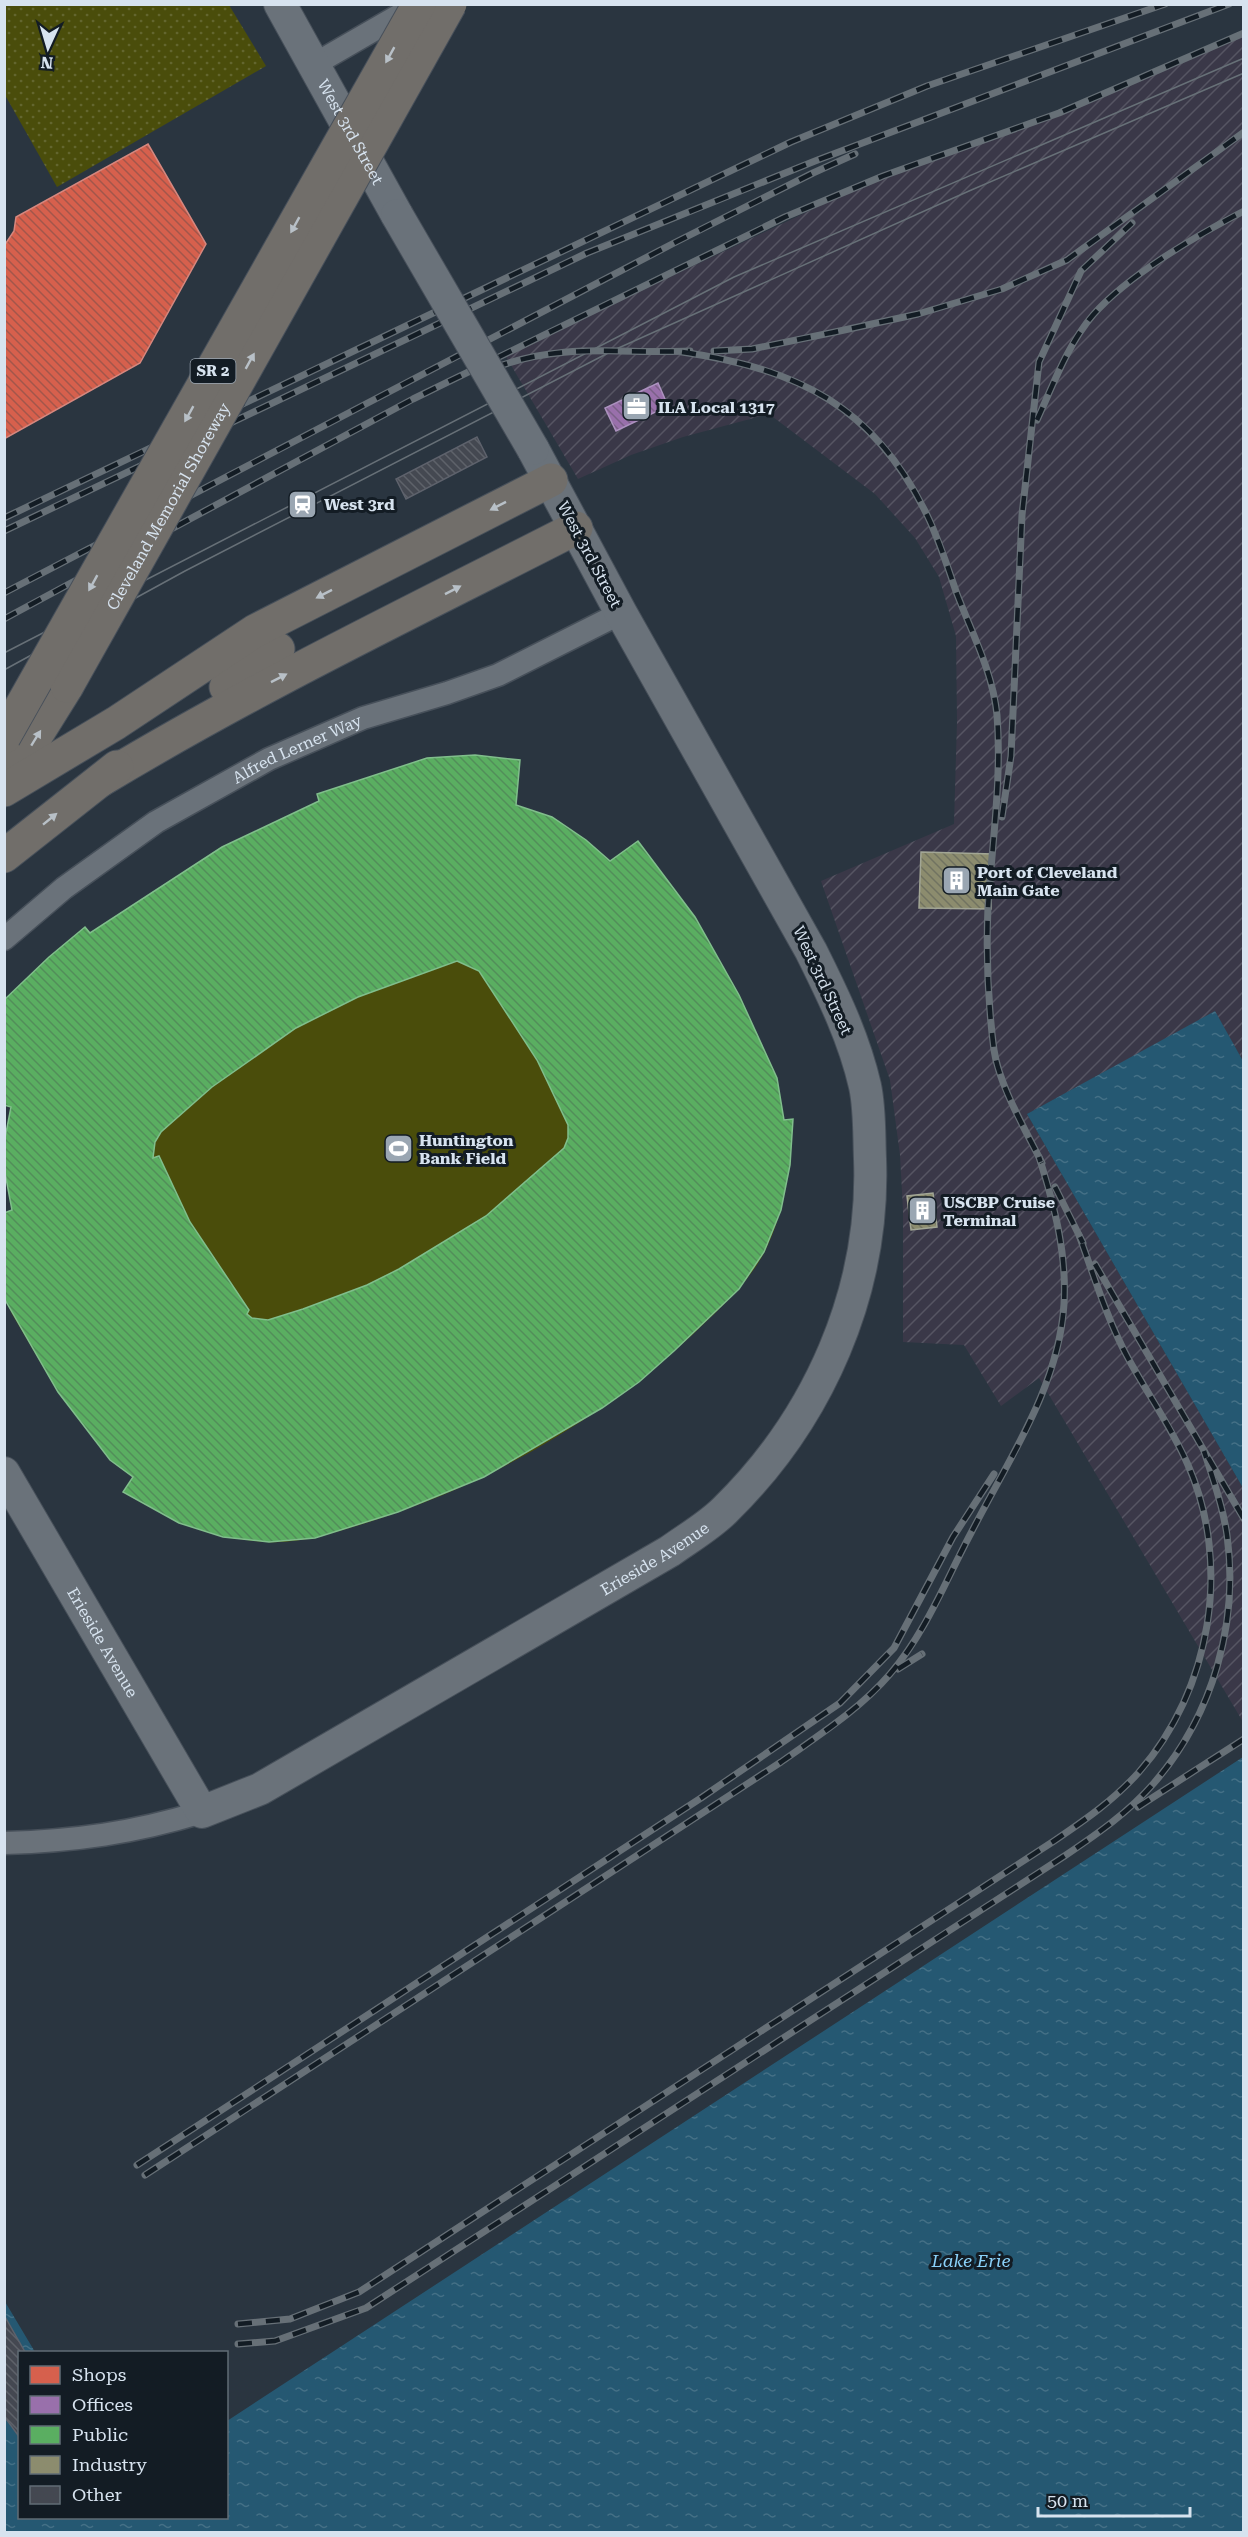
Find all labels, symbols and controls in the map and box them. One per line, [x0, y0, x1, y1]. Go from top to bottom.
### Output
north arrow [18, 18, 78, 78]
one-way arrow [385, 47, 395, 64]
text: N [40, 53, 54, 72]
street label: West 3rd Street [314, 76, 387, 188]
one-way arrow [290, 217, 300, 234]
one-way arrow [245, 352, 255, 369]
road number: SR 2 [190, 359, 236, 383]
office icon: ILA Local 1317 [621, 391, 653, 423]
place label: ILA Local 1317 [658, 398, 775, 417]
street label: Cleveland Memorial Shoreway [103, 399, 234, 614]
one-way arrow [184, 405, 194, 422]
station icon: West 3rd [287, 488, 319, 520]
place label: West 3rd [324, 495, 395, 514]
street label: West 3rd Street [554, 498, 626, 611]
one-way arrow [490, 502, 507, 511]
one-way arrow [88, 575, 98, 592]
one-way arrow [445, 586, 462, 595]
one-way arrow [315, 589, 332, 599]
one-way arrow [271, 673, 288, 683]
street label: Alfred Lerner Way [229, 711, 365, 788]
one-way arrow [31, 730, 42, 746]
one-way arrow [42, 813, 58, 826]
place label: Port of Cleveland Main Gate [977, 863, 1118, 900]
building icon: Port of Cleveland Main Gate [940, 865, 972, 897]
street label: West 3rd Street [789, 923, 856, 1038]
place label: Huntington Bank Field [419, 1131, 514, 1168]
sports icon: Huntington Bank Field [382, 1133, 414, 1165]
place label: USCBP Cruise Terminal [943, 1193, 1055, 1230]
building icon: USCBP Cruise Terminal [906, 1195, 938, 1227]
street label: Erieside Avenue [597, 1518, 713, 1599]
street label: Erieside Avenue [63, 1584, 142, 1701]
water label: Lake Erie [930, 2250, 1011, 2271]
legend [18, 2351, 228, 2519]
text: Shops [72, 2364, 126, 2385]
text: Offices [72, 2394, 133, 2415]
text: Public [72, 2424, 128, 2445]
text: Industry [72, 2454, 147, 2475]
scale bar [1038, 2480, 1190, 2518]
text: Other [72, 2484, 122, 2505]
text: 50 m [1047, 2490, 1088, 2511]

